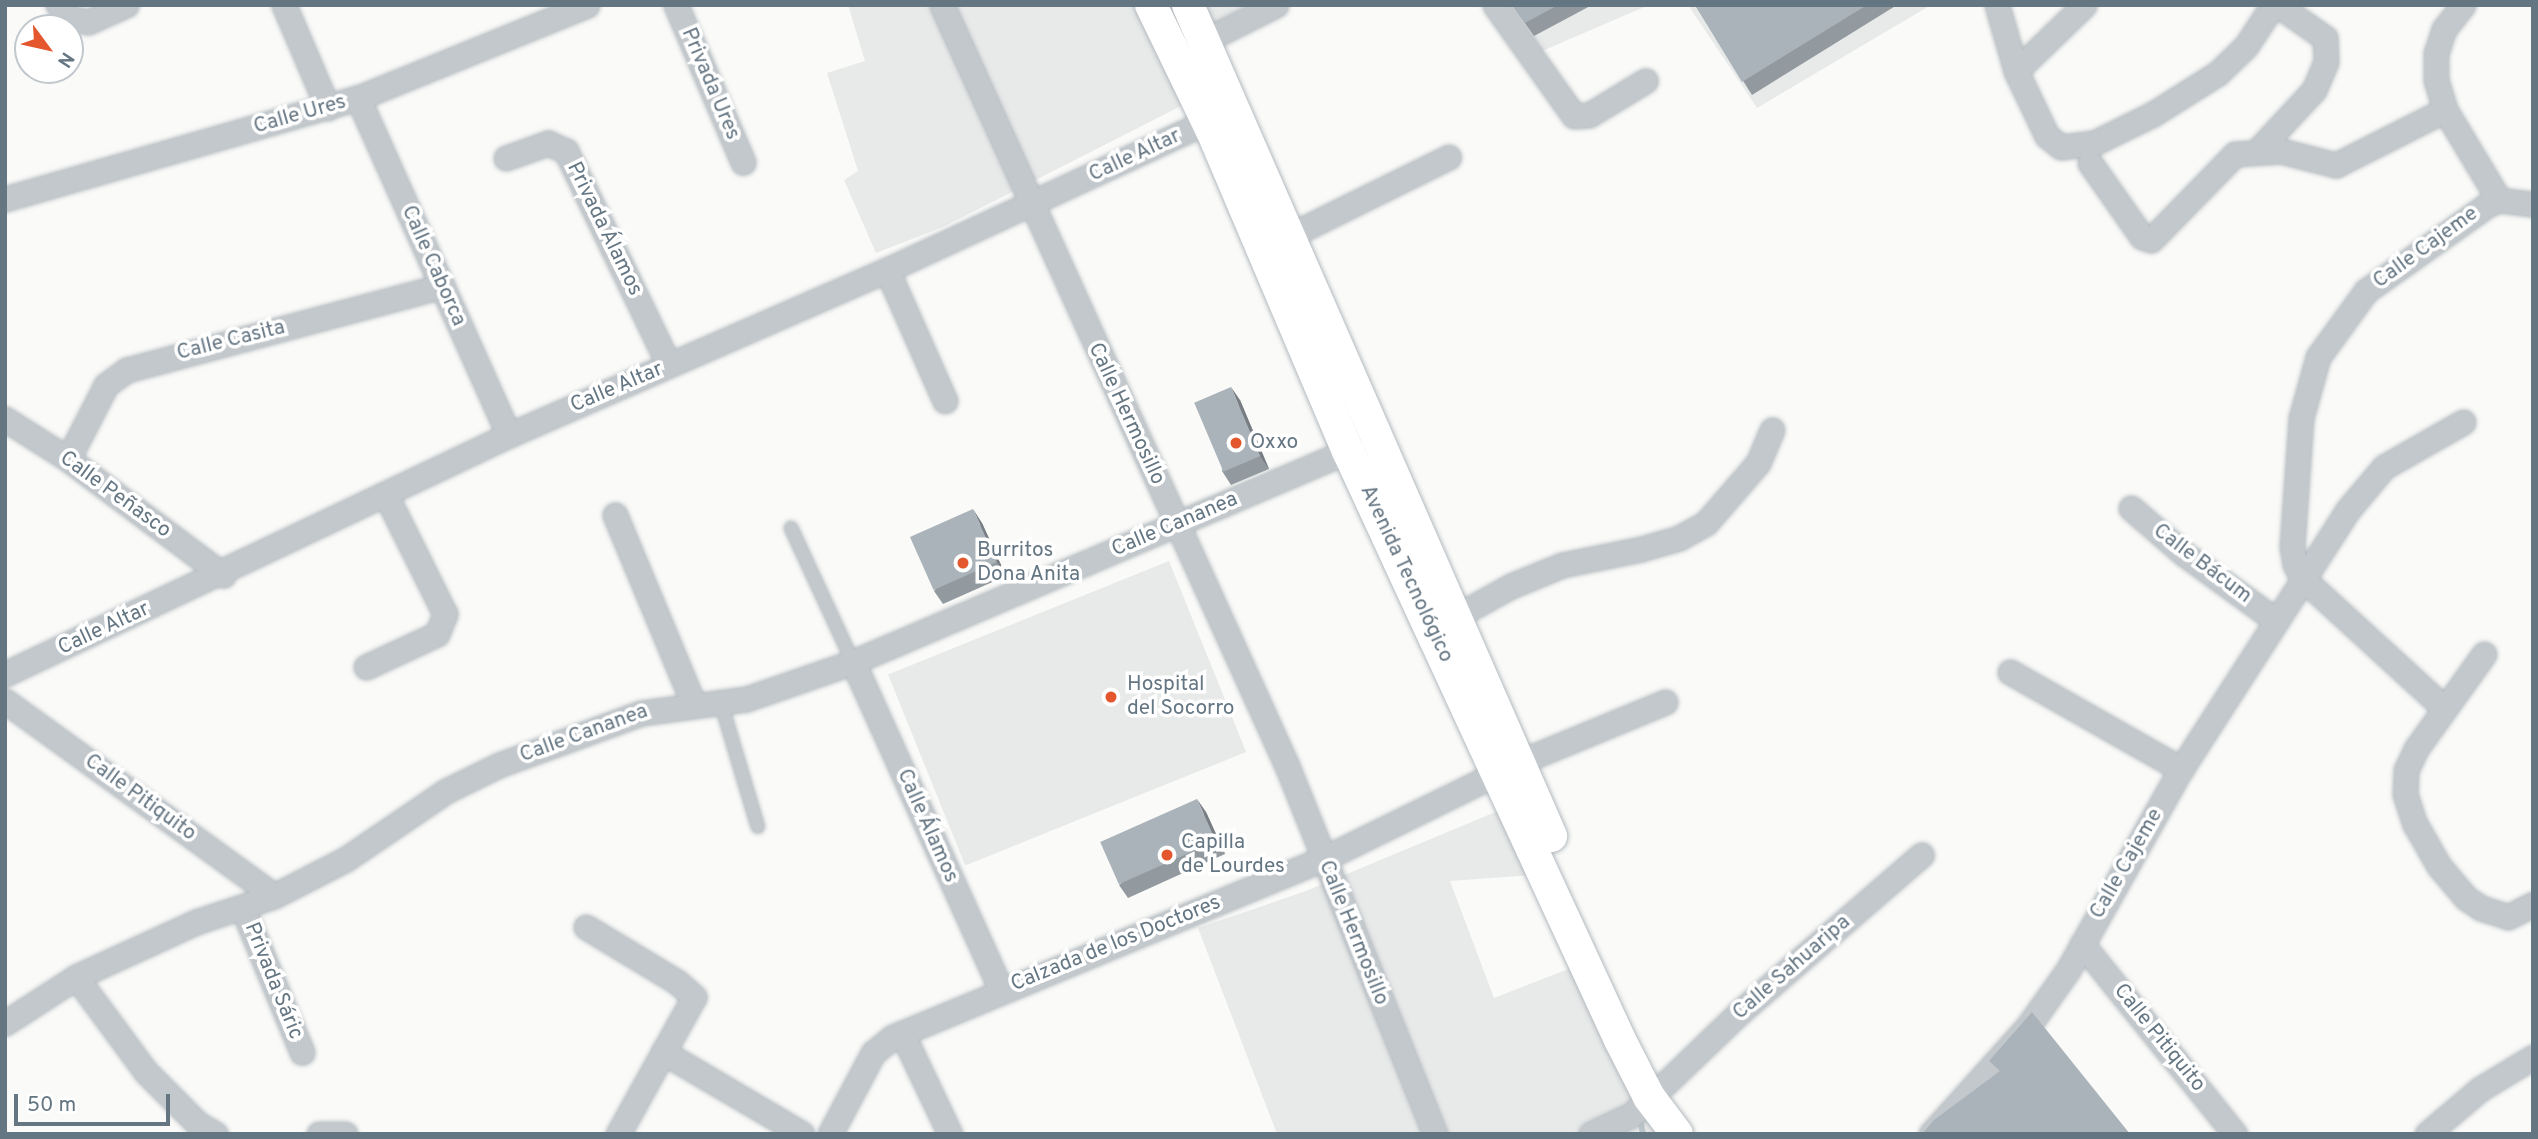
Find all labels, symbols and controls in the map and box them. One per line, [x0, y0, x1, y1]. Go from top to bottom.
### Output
north arrow [14, 14, 84, 84]
street label: Privada Ures [675, 24, 745, 144]
text: N [51, 47, 79, 72]
street label: Calle Ures [251, 90, 349, 140]
street label: Calle Altar [1085, 124, 1185, 188]
street label: Privada Álamos [561, 158, 647, 300]
street label: Calle Caborca [395, 202, 471, 330]
street label: Calle Cajeme [2369, 202, 2483, 294]
street label: Calle Casita [174, 315, 288, 367]
street label: Calle Hermosillo [1082, 339, 1170, 489]
street label: Calle Altar [567, 357, 667, 419]
place label: Oxxo [1250, 430, 1298, 456]
marker: Oxxo [1228, 435, 1244, 451]
street label: Calle Peñasco [54, 446, 176, 544]
street label: Avenida Tecnológico [1354, 481, 1458, 667]
street label: Calle Cananea [1108, 487, 1242, 563]
street label: Calle Bácum [2148, 519, 2256, 609]
place label: Burritos Dona Anita [977, 538, 1081, 588]
marker: Burritos Dona Anita [955, 555, 971, 571]
street label: Calle Altar [54, 597, 154, 661]
place label: Hospital del Socorro [1127, 672, 1234, 722]
marker: Hospital del Socorro [1101, 687, 1121, 707]
street label: Calle Cananea [517, 699, 651, 769]
street label: Calle Pitiquito [79, 749, 201, 847]
street label: Calle Álamos [891, 765, 963, 887]
street label: Calle Cajeme [2085, 804, 2169, 924]
place label: Capilla de Lourdes [1181, 830, 1285, 880]
marker: Capilla de Lourdes [1159, 847, 1175, 863]
street label: Calle Hermosillo [1313, 857, 1393, 1009]
street label: Calzada de los Doctores [1007, 890, 1225, 998]
street label: Calle Sahuaripa [1728, 910, 1856, 1026]
street label: Privada Sáric [238, 919, 308, 1043]
street label: Calle Pitiquito [2108, 979, 2210, 1097]
scale bar [18, 1080, 173, 1124]
text: 50 m [27, 1092, 76, 1119]

